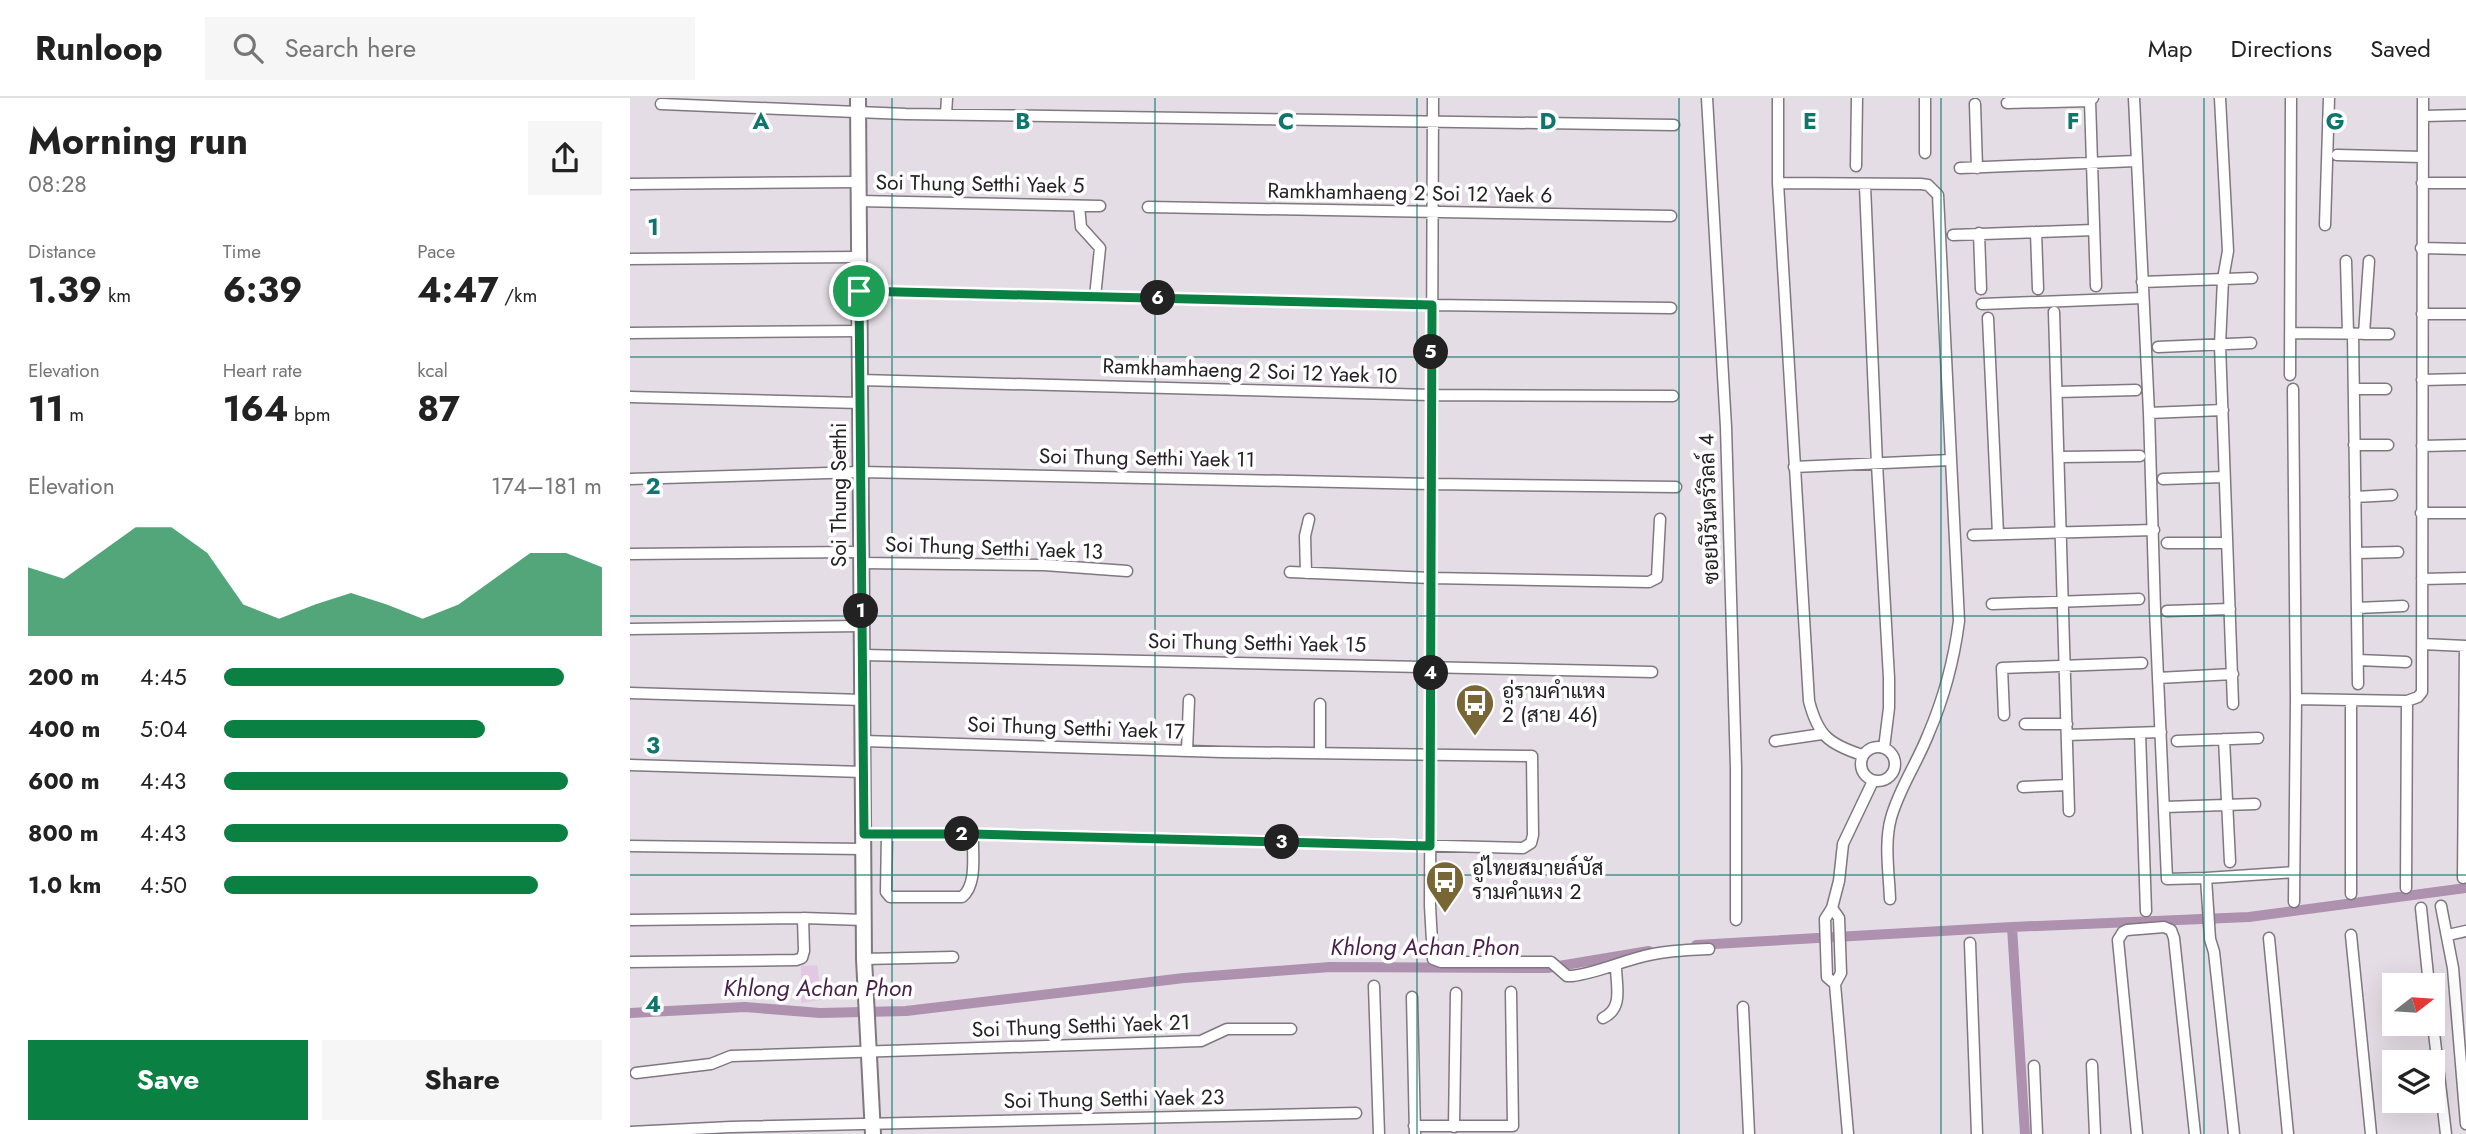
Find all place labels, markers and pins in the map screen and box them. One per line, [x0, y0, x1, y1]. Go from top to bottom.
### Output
pin [829, 261, 889, 321]
pin: 6 [1140, 280, 1176, 316]
pin: 5 [1414, 334, 1448, 370]
pin: 1 [844, 594, 878, 628]
pin: 4 [1414, 656, 1448, 690]
place label: อู่รามคำแหง 2 (สาย 46) [1502, 676, 1605, 730]
bus stop icon: อู่รามคำแหง 2 (สาย 46) [1454, 682, 1496, 737]
pin: 2 [944, 816, 980, 852]
pin: 3 [1264, 824, 1300, 860]
place label: อู่ไทยสมายล์บัส รามคำแหง 2 [1472, 853, 1604, 907]
bus stop icon: อู่ไทยสมายล์บัส รามคำแหง 2 [1424, 859, 1466, 914]

